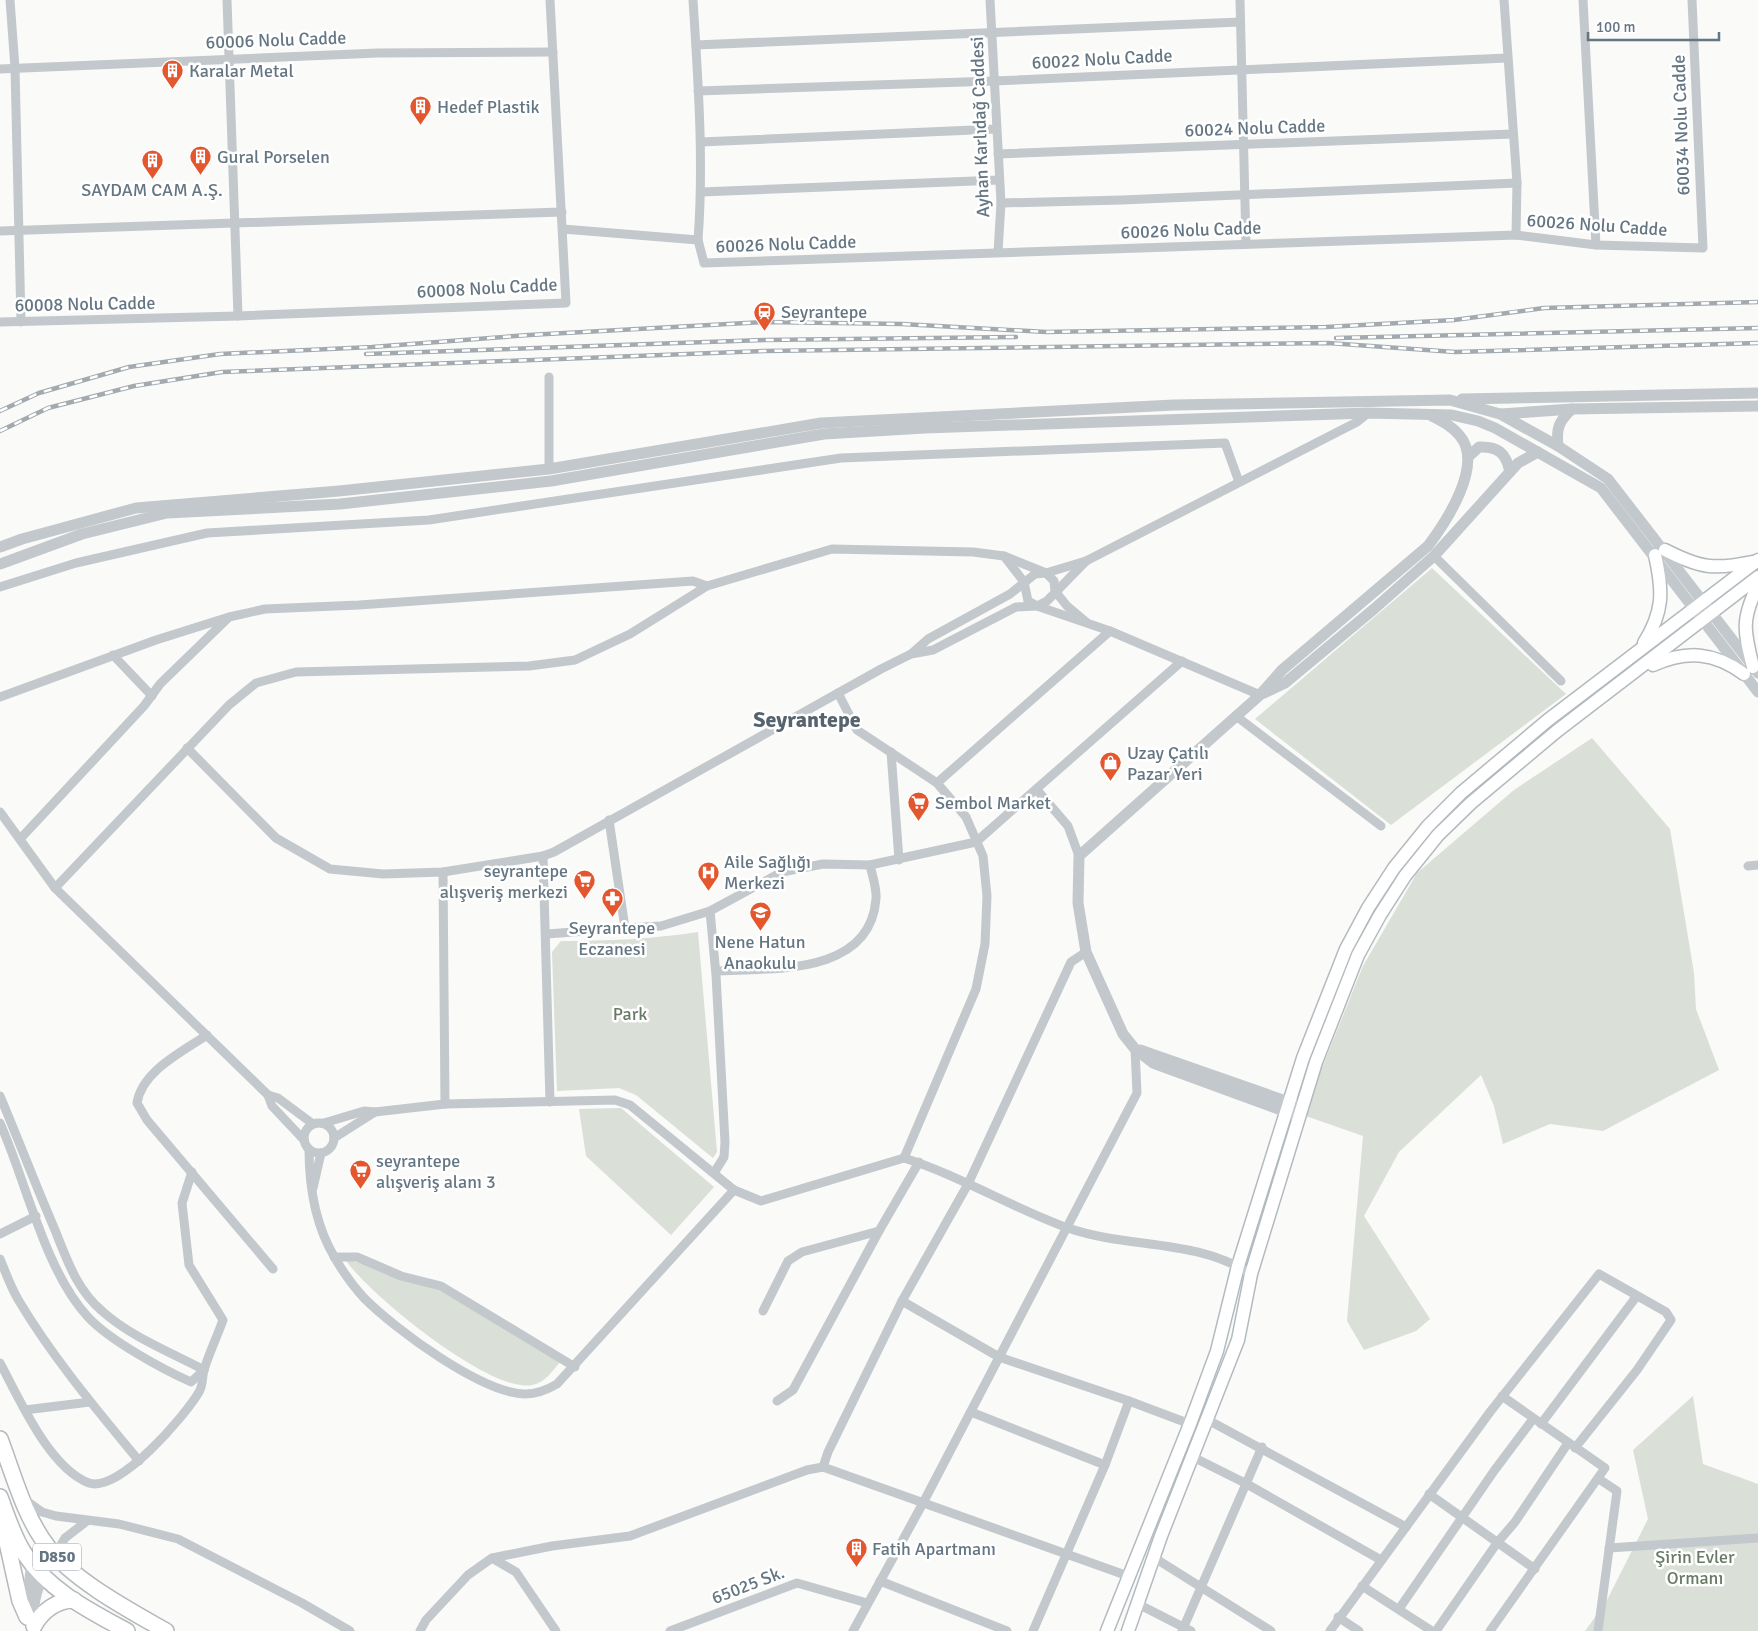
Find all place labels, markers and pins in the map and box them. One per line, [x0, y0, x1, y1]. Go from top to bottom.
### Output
building icon: Karalar Metal [161, 59, 185, 90]
place label: Karalar Metal [189, 60, 294, 82]
building icon: Hedef Plastik [409, 95, 433, 126]
place label: Hedef Plastik [437, 96, 540, 118]
building icon: Gural Porselen [189, 145, 213, 176]
place label: Gural Porselen [217, 146, 330, 168]
building icon: SAYDAM CAM A.Ş. [140, 148, 164, 179]
place label: SAYDAM CAM A.Ş. [81, 179, 223, 201]
station icon: Seyrantepe [753, 300, 777, 331]
place label: Seyrantepe [781, 301, 867, 323]
place label: Uzay Çatılı Pazar Yeri [1127, 742, 1209, 785]
shop icon: Uzay Çatılı Pazar Yeri [1099, 751, 1123, 782]
supermarket icon: Sembol Market [907, 791, 931, 822]
place label: Sembol Market [935, 792, 1051, 814]
place label: Aile Sağlığı Merkezi [724, 851, 811, 894]
place label: seyrantepe alışveriş merkezi [440, 860, 568, 903]
hospital icon: Aile Sağlığı Merkezi [696, 860, 720, 891]
supermarket icon: seyrantepe alışveriş merkezi [572, 869, 596, 900]
pharmacy icon: Seyrantepe Eczanesi [600, 886, 624, 917]
school or university icon: Nene Hatun Anaokulu [748, 900, 772, 931]
place label: Seyrantepe Eczanesi [569, 917, 655, 960]
place label: Nene Hatun Anaokulu [714, 931, 806, 974]
place label: seyrantepe alışveriş alanı 3 [376, 1150, 496, 1193]
supermarket icon: seyrantepe alışveriş alanı 3 [348, 1159, 372, 1190]
building icon: Fatih Apartmanı [844, 1537, 868, 1568]
place label: Fatih Apartmanı [872, 1538, 996, 1560]

